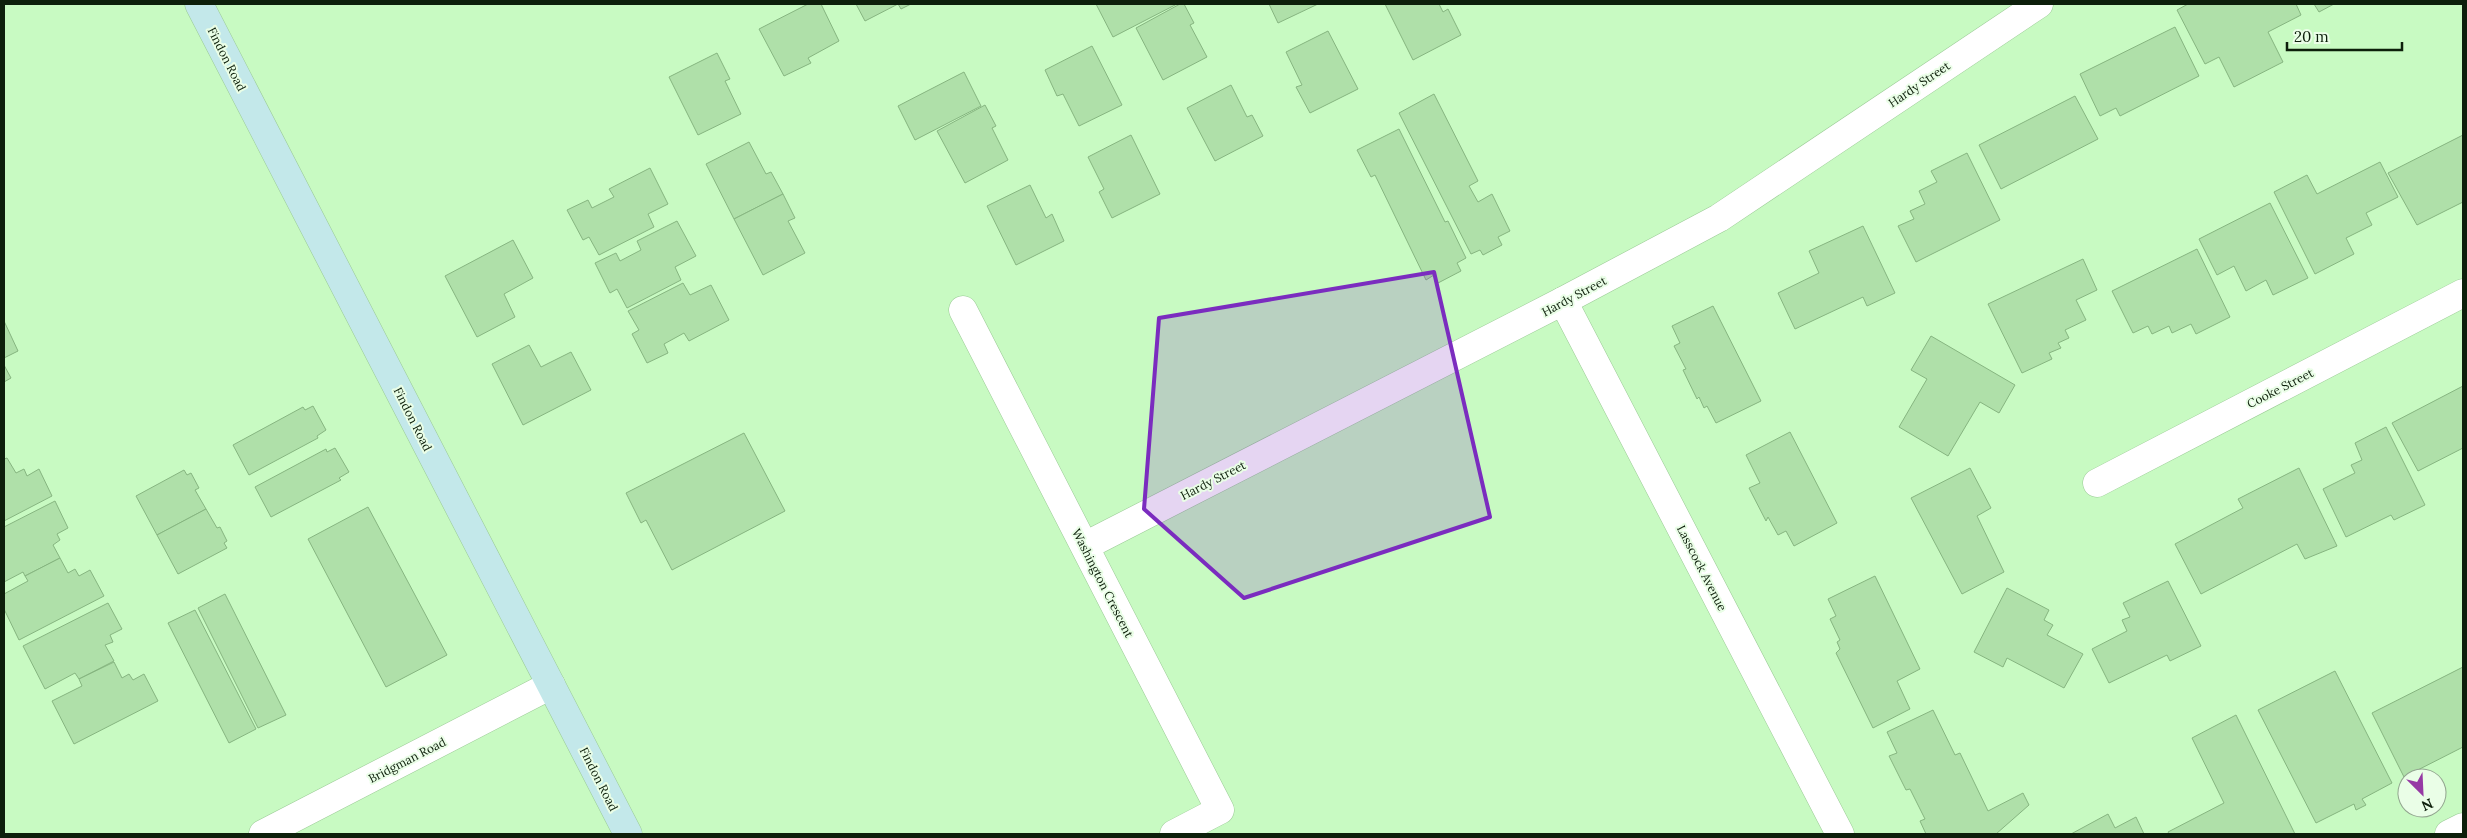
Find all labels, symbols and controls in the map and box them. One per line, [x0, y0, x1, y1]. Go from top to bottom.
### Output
scale bar [2287, 20, 2402, 52]
street label: Findon Road [205, 25, 249, 93]
text: 20 m [2294, 27, 2329, 46]
street label: Hardy Street [1885, 58, 1953, 110]
street label: Hardy Street [1539, 273, 1609, 319]
street label: Cooke Street [2244, 365, 2316, 411]
street label: Findon Road [391, 385, 435, 453]
street label: Hardy Street [1178, 457, 1248, 503]
street label: Lasscock Avenue [1674, 522, 1730, 614]
street label: Washington Crescent [1069, 526, 1137, 640]
street label: Bridgman Road [366, 734, 448, 786]
street label: Findon Road [577, 745, 621, 813]
north arrow [2397, 768, 2447, 818]
text: N [2419, 794, 2436, 815]

